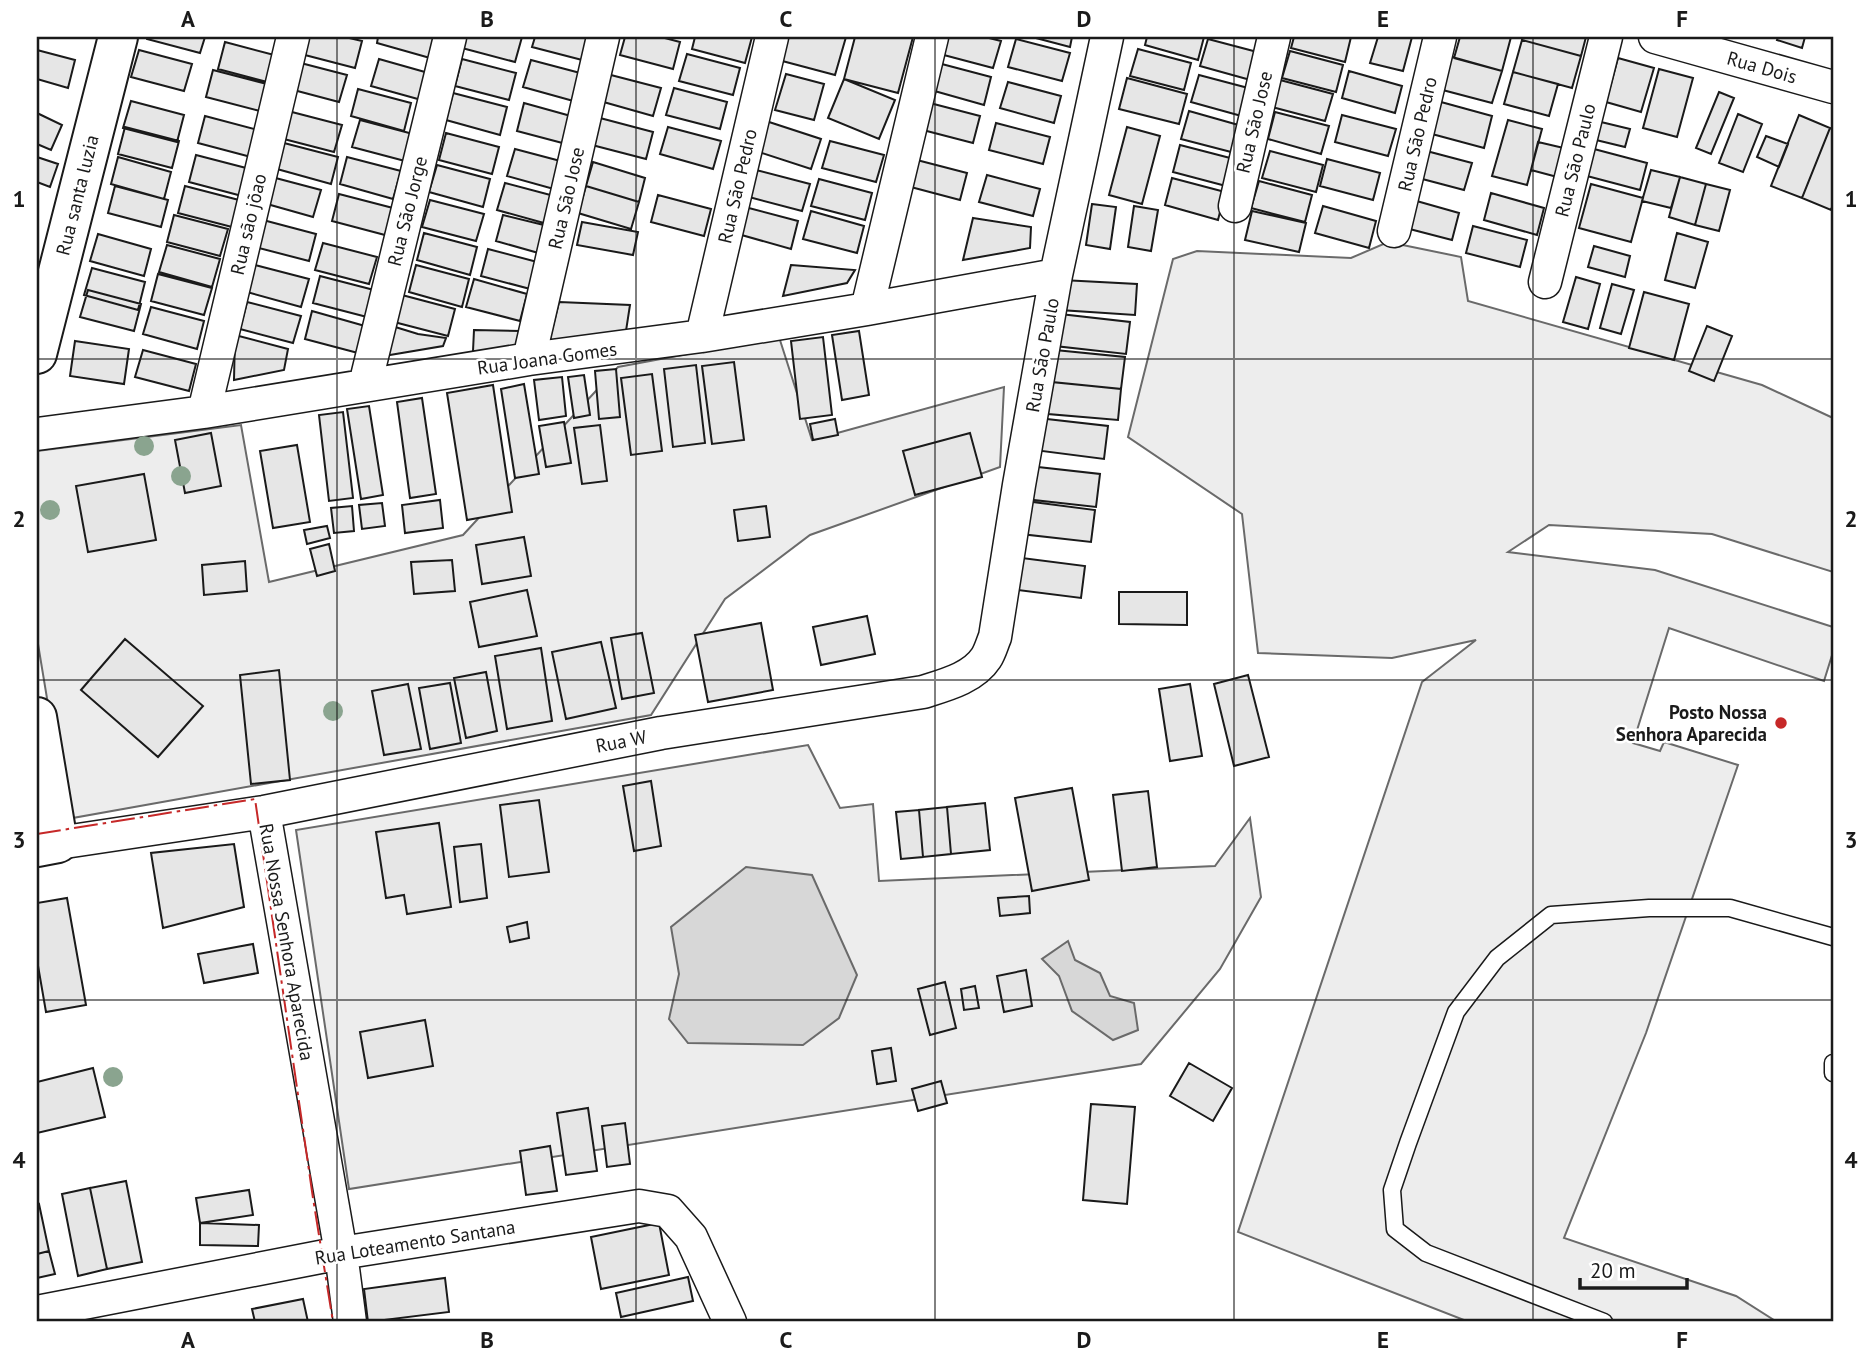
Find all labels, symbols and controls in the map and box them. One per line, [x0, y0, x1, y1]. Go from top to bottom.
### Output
text: A [181, 4, 195, 33]
text: B [480, 4, 494, 33]
text: C [780, 4, 793, 33]
text: D [1077, 4, 1091, 33]
text: E [1377, 4, 1389, 33]
text: F [1676, 4, 1688, 33]
street label: Rua Dois [1724, 46, 1800, 88]
street label: Rua São Jose [1231, 69, 1277, 175]
street label: Rua São Pedro [1392, 74, 1442, 194]
street label: Rua São Paulo [1549, 101, 1601, 219]
street label: Rua São Pedro [712, 126, 762, 246]
street label: Rua santa luzia [50, 132, 104, 258]
street label: Rua São Jose [543, 145, 589, 251]
street label: Rua São Jorge [382, 153, 432, 269]
street label: Rua são jõao [225, 171, 271, 277]
text: 1 [12, 184, 26, 213]
text: 1 [1844, 184, 1858, 213]
street label: Rua São Paulo [1020, 296, 1064, 414]
street label: Rua Joana Gomes [476, 336, 618, 380]
text: 2 [12, 504, 26, 533]
text: 2 [1844, 504, 1858, 533]
place label: Posto Nossa Senhora Aparecida [1616, 700, 1767, 746]
marker: Posto Nossa Senhora Aparecida [1773, 715, 1789, 731]
street label: Rua W [594, 724, 649, 758]
street label: Rua Nossa Senhora Aparecida [254, 822, 320, 1062]
text: 3 [12, 825, 26, 854]
text: 3 [1844, 825, 1858, 854]
text: 4 [12, 1145, 26, 1174]
text: 4 [1844, 1145, 1858, 1174]
street label: Rua Loteamento Santana [313, 1214, 517, 1270]
scale bar [1580, 1247, 1686, 1291]
text: 20 m [1590, 1257, 1636, 1284]
text: A [181, 1325, 195, 1354]
text: B [480, 1325, 494, 1354]
text: C [780, 1325, 793, 1354]
text: D [1077, 1325, 1091, 1354]
text: E [1377, 1325, 1389, 1354]
text: F [1676, 1325, 1688, 1354]

